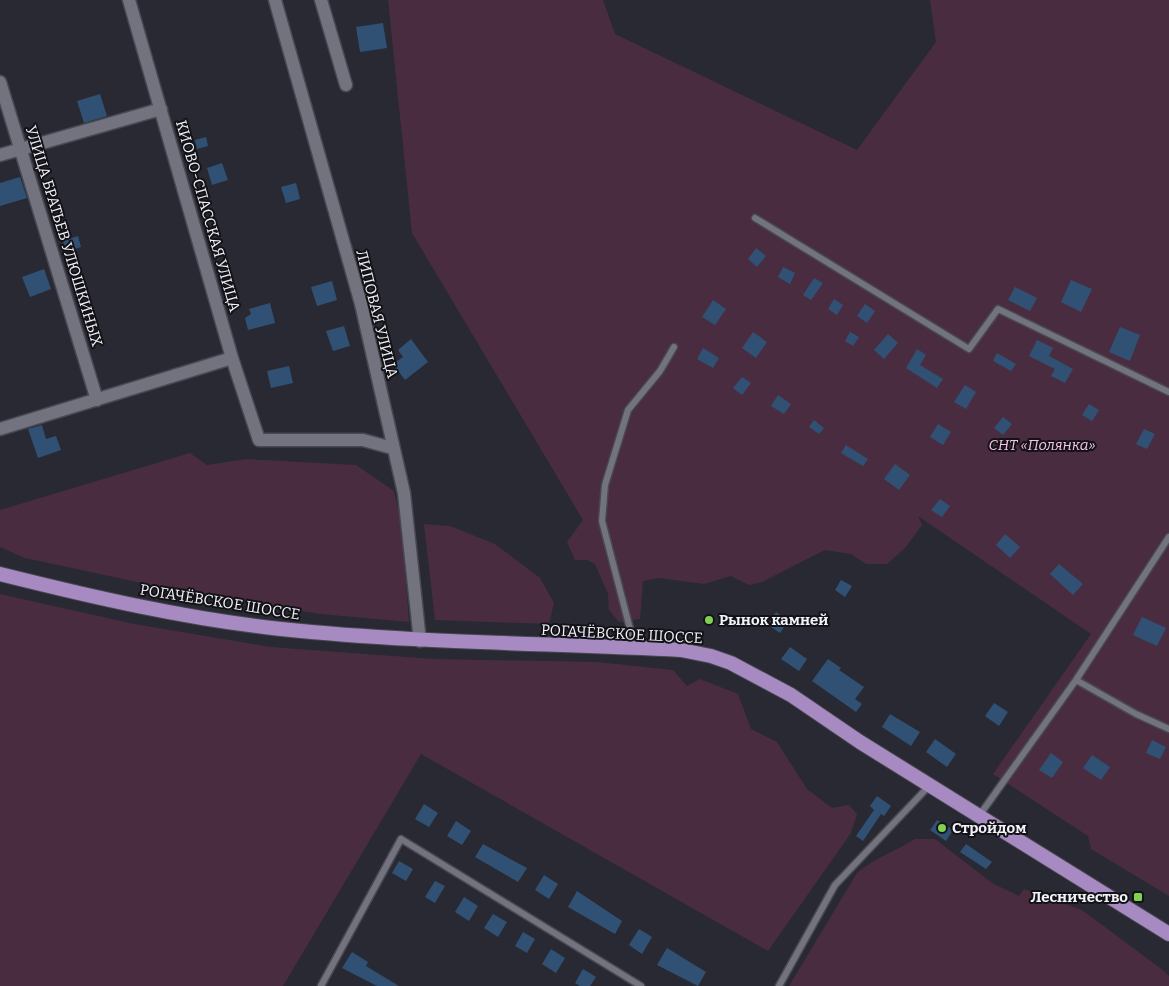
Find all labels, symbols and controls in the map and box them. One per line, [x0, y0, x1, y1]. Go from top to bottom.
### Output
street label: КИОВО-СПАССКАЯ УЛИЦА [172, 118, 244, 314]
street label: УЛИЦА БРАТЬЕВ УЛЮШКИНЫХ [22, 123, 106, 349]
street label: ЛИПОВАЯ УЛИЦА [352, 248, 402, 380]
park label: СНТ «Полянка» [988, 436, 1096, 454]
street label: РОГАЧЁВСКОЕ ШОССЕ [139, 580, 301, 624]
place label: Рынок камней [719, 611, 828, 629]
marker: Рынок камней [703, 614, 715, 626]
street label: РОГАЧЁВСКОЕ ШОССЕ [541, 621, 703, 647]
place label: Стройдом [952, 819, 1026, 837]
marker: Стройдом [936, 822, 948, 834]
place label: Лесничество [1030, 888, 1128, 906]
marker: Лесничество [1132, 891, 1144, 903]

